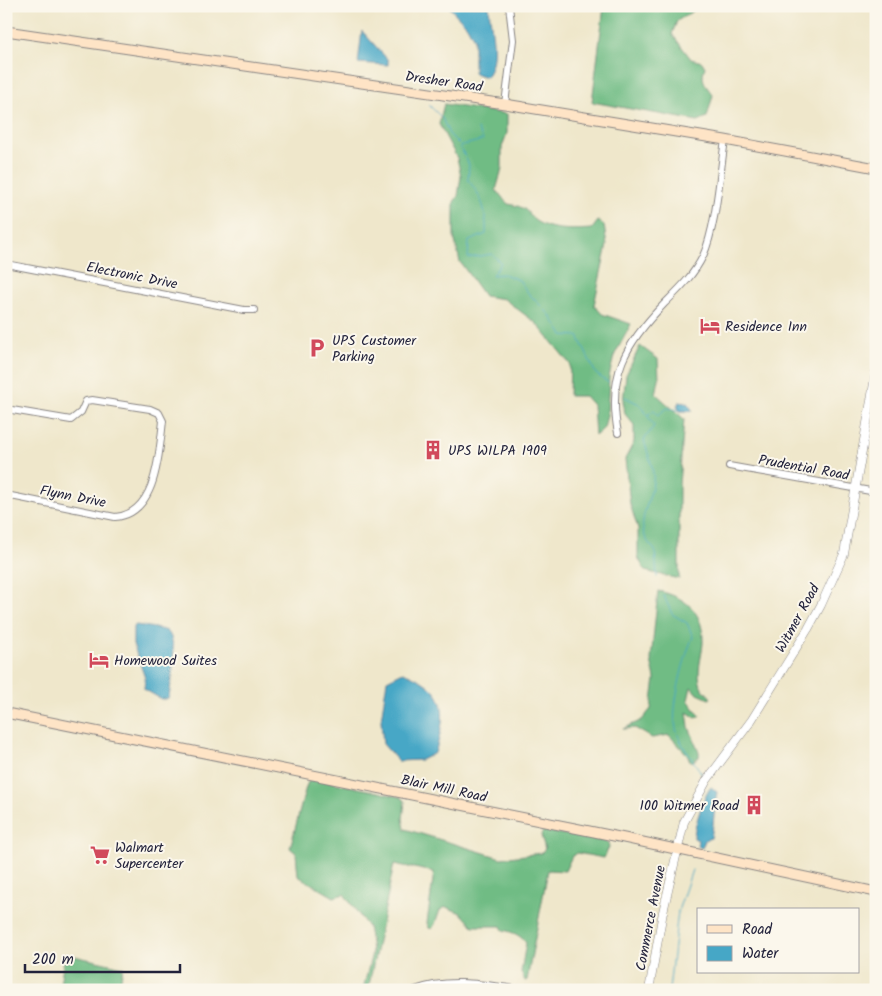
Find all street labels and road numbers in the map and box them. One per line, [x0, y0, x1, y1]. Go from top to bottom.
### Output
street label: Dresher Road [404, 66, 485, 98]
street label: Electronic Drive [84, 256, 180, 296]
street label: Prudential Road [757, 449, 852, 487]
street label: Flynn Drive [38, 480, 109, 514]
street label: Witmer Road [770, 579, 826, 657]
street label: Blair Mill Road [399, 769, 490, 809]
street label: Commerce Avenue [630, 863, 672, 973]

